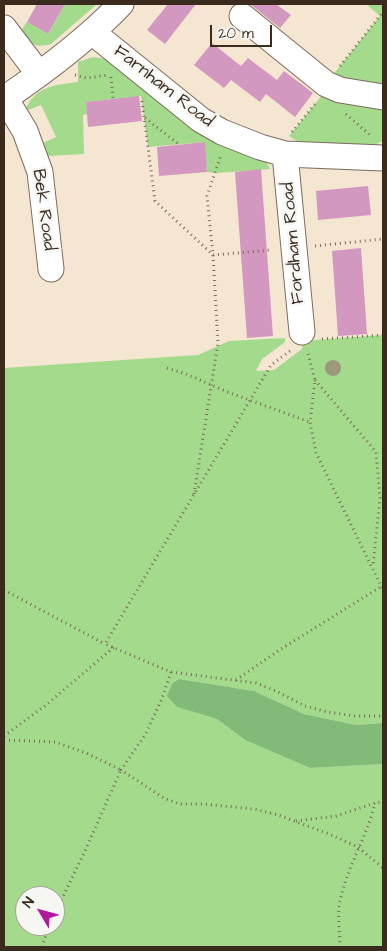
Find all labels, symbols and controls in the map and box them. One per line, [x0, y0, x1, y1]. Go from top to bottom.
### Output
scale bar [212, 15, 274, 47]
text: 20 m [218, 23, 254, 44]
street label: Farnham Road [109, 41, 217, 133]
street label: Bek Road [27, 168, 59, 252]
street label: Fordham Road [278, 181, 310, 305]
north arrow [15, 886, 65, 936]
text: N [18, 893, 39, 912]

